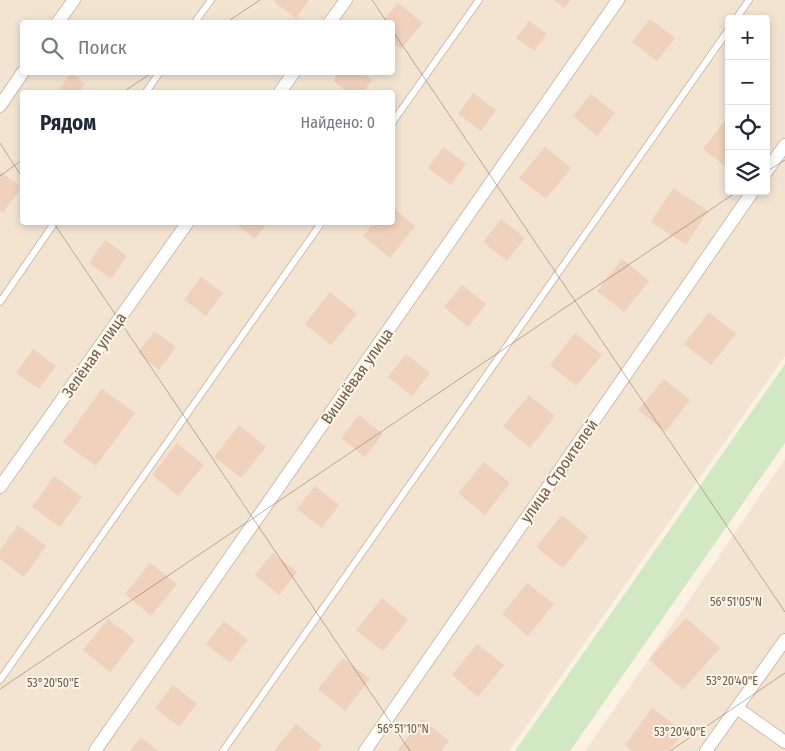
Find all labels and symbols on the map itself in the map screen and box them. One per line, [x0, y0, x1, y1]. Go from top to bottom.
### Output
street label: Зелёная улица [58, 309, 130, 401]
street label: Вишнёвая улица [317, 324, 397, 428]
street label: улица Строителей [516, 416, 602, 526]
text: 56°51'05"N [710, 595, 762, 609]
text: 53°20'40"E [706, 674, 758, 688]
text: 53°20'50"E [27, 676, 79, 690]
text: 56°51'10"N [377, 722, 429, 736]
text: 53°20'40"E [654, 725, 706, 739]

